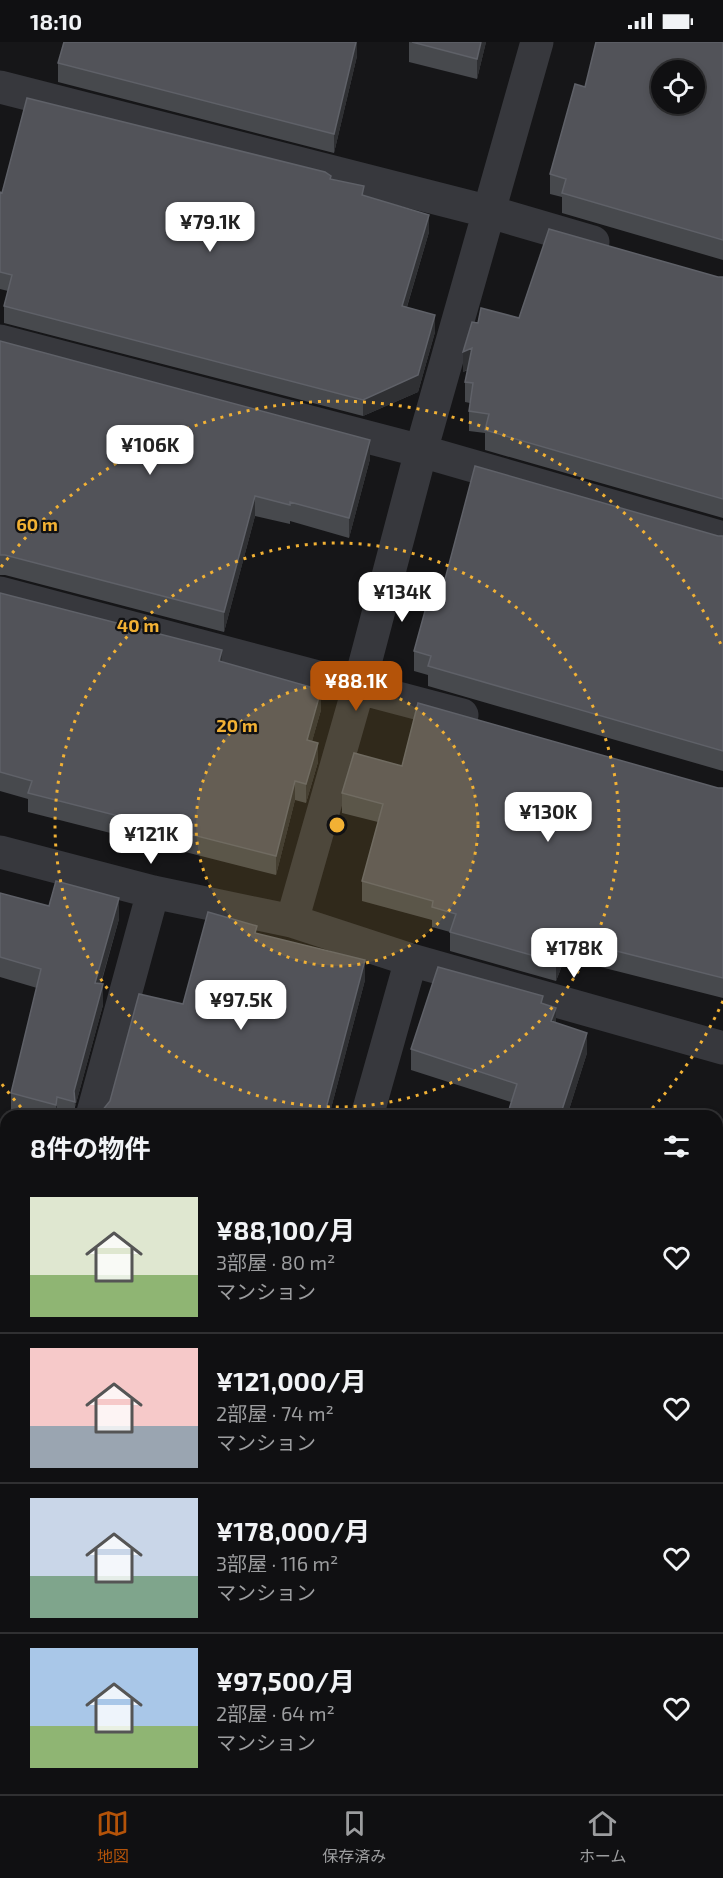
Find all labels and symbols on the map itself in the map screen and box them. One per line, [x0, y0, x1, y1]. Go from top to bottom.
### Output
pin: ¥79.1K [161, 202, 259, 253]
pin: ¥106K [108, 425, 192, 476]
text: 60 m [16, 513, 58, 535]
pin: ¥134K [360, 572, 444, 623]
text: 40 m [117, 614, 159, 636]
pin: ¥88.1K [307, 661, 405, 712]
text: 20 m [216, 714, 258, 736]
pin: ¥130K [506, 792, 590, 843]
pin: ¥121K [109, 814, 193, 865]
centre of rings [327, 815, 347, 835]
pin: ¥178K [532, 928, 616, 979]
pin: ¥97.5K [192, 980, 290, 1031]

